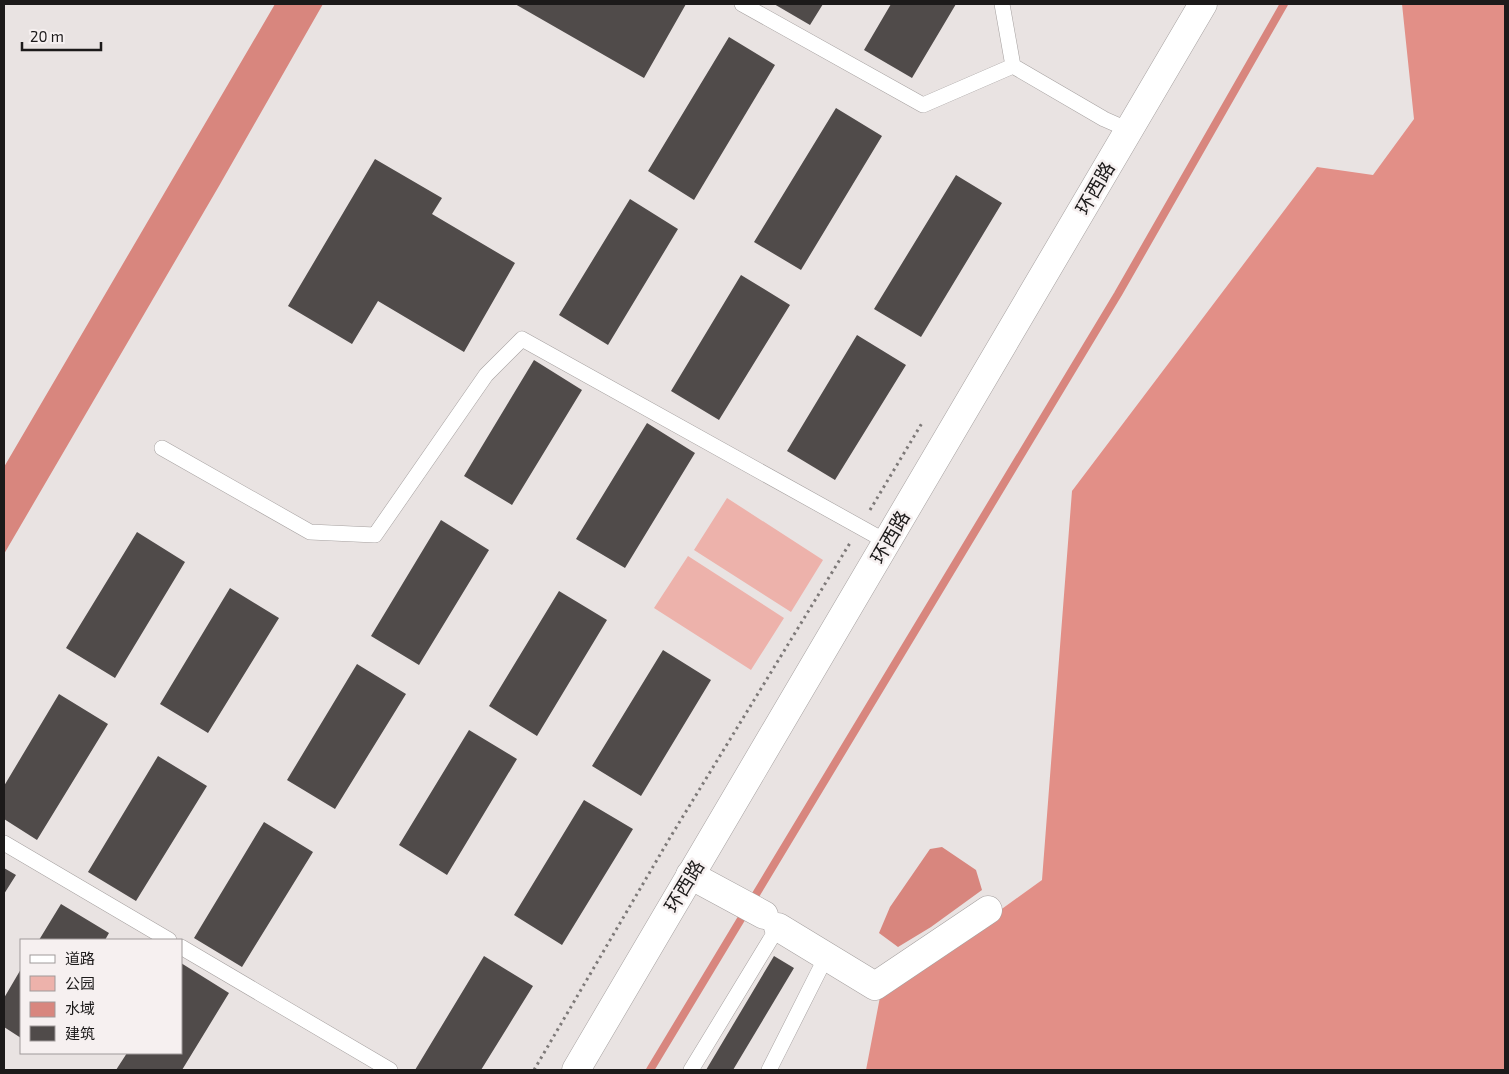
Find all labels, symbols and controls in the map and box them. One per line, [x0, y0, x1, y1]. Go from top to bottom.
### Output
scale bar [22, 20, 101, 52]
text: 20 m [30, 27, 64, 45]
street label: 环西路 [1070, 157, 1119, 218]
street label: 环西路 [865, 506, 914, 567]
street label: 环西路 [659, 855, 708, 916]
legend [20, 939, 182, 1054]
text: 道路 [65, 949, 95, 967]
text: 公园 [65, 974, 95, 992]
text: 水域 [65, 999, 95, 1017]
text: 建筑 [65, 1024, 95, 1042]

